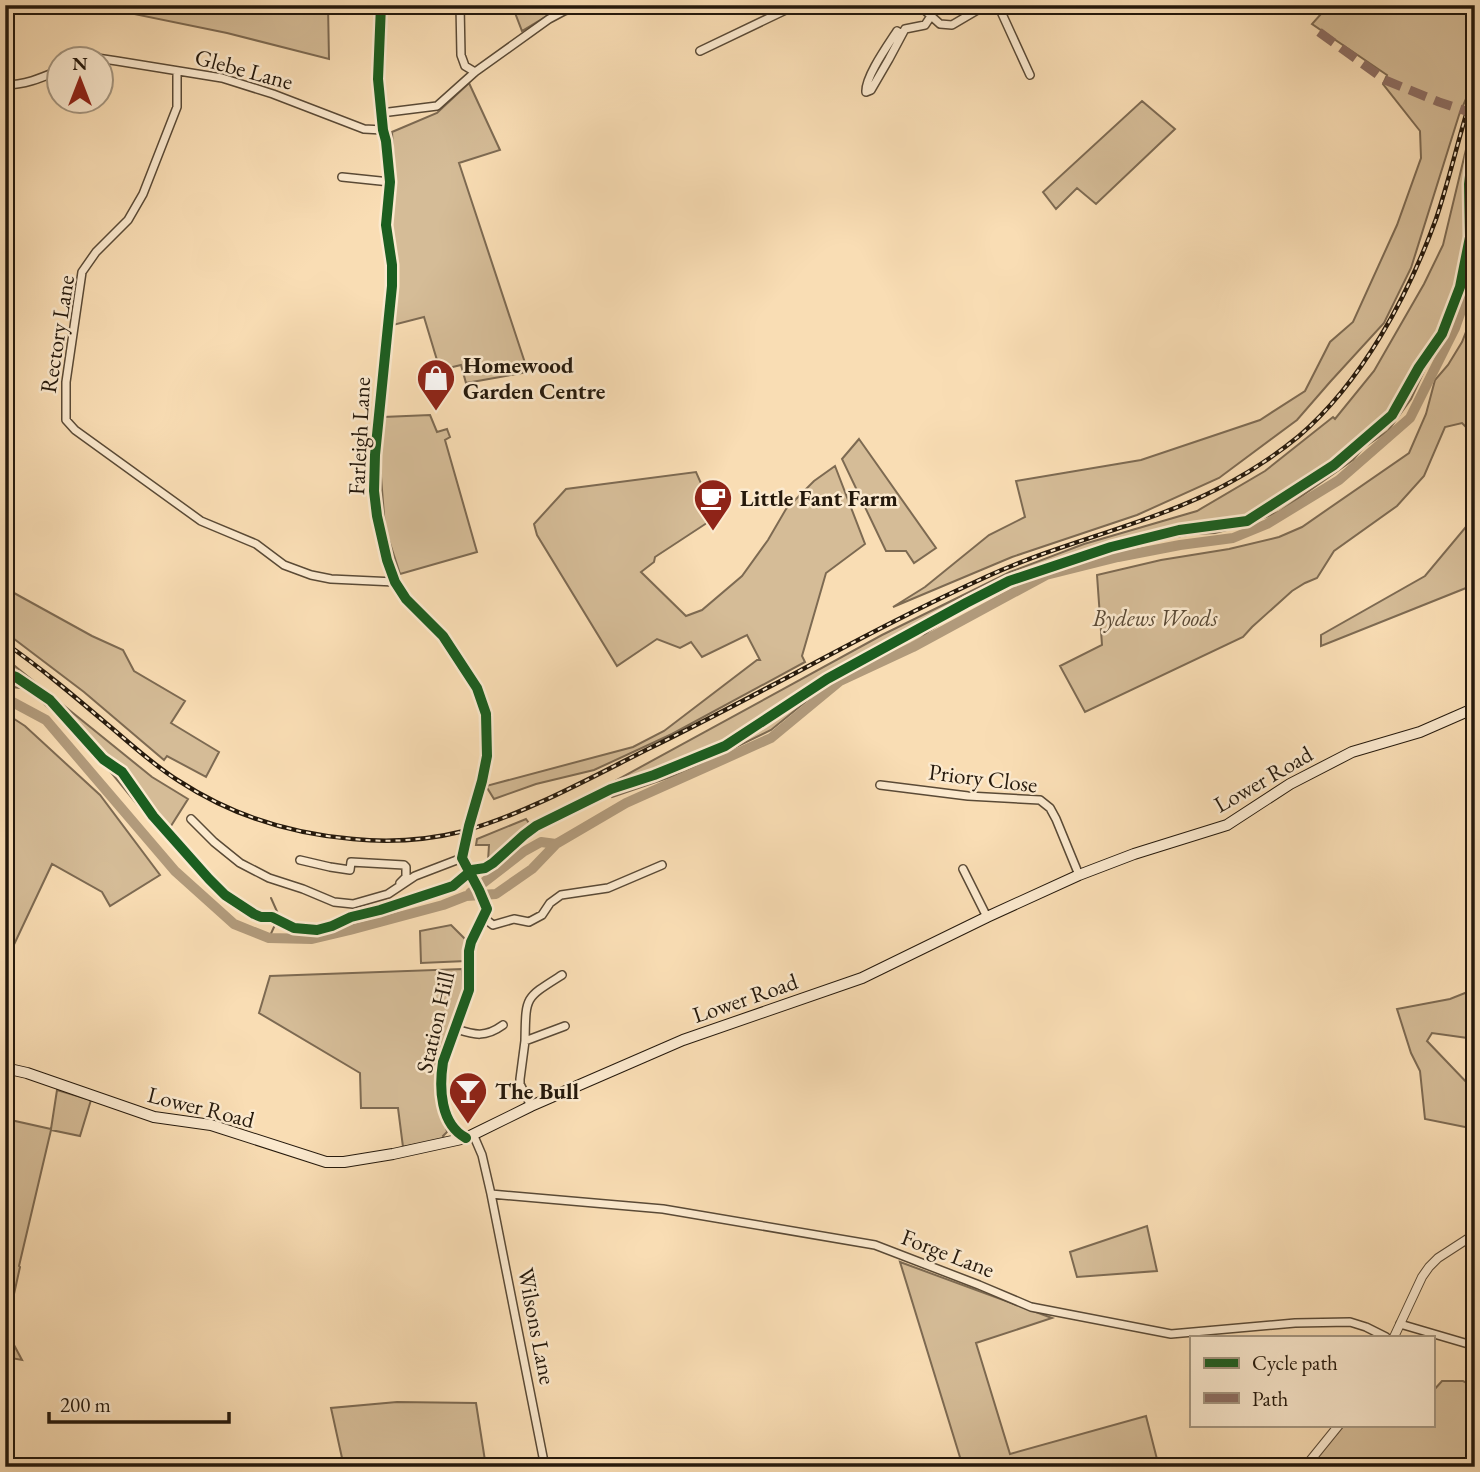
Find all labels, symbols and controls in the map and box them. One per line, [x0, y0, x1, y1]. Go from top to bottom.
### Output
street label: Glebe Lane [192, 42, 296, 96]
north arrow [46, 46, 116, 116]
text: N [72, 51, 88, 76]
street label: Rectory Lane [33, 273, 81, 395]
place label: Homewood Garden Centre [463, 350, 606, 406]
shop icon: Homewood Garden Centre [415, 357, 457, 412]
street label: Farleigh Lane [341, 376, 377, 496]
cafe icon: Little Fant Farm [692, 477, 734, 532]
place label: Little Fant Farm [740, 483, 898, 513]
park label: Bydews Woods [1091, 603, 1218, 633]
street label: Lower Road [1208, 739, 1318, 819]
street label: Priory Close [927, 756, 1039, 800]
street label: Lower Road [689, 966, 802, 1030]
street label: Station Hill [409, 968, 461, 1076]
bar icon: The Bull [447, 1070, 489, 1125]
place label: The Bull [495, 1076, 580, 1106]
street label: Lower Road [144, 1079, 258, 1135]
street label: Forge Lane [897, 1222, 999, 1284]
street label: Wilsons Lane [511, 1265, 563, 1387]
legend [1190, 1336, 1434, 1426]
text: Cycle path [1252, 1349, 1338, 1376]
scale bar [49, 1381, 229, 1425]
text: Path [1252, 1385, 1289, 1412]
text: 200 m [60, 1391, 111, 1418]

